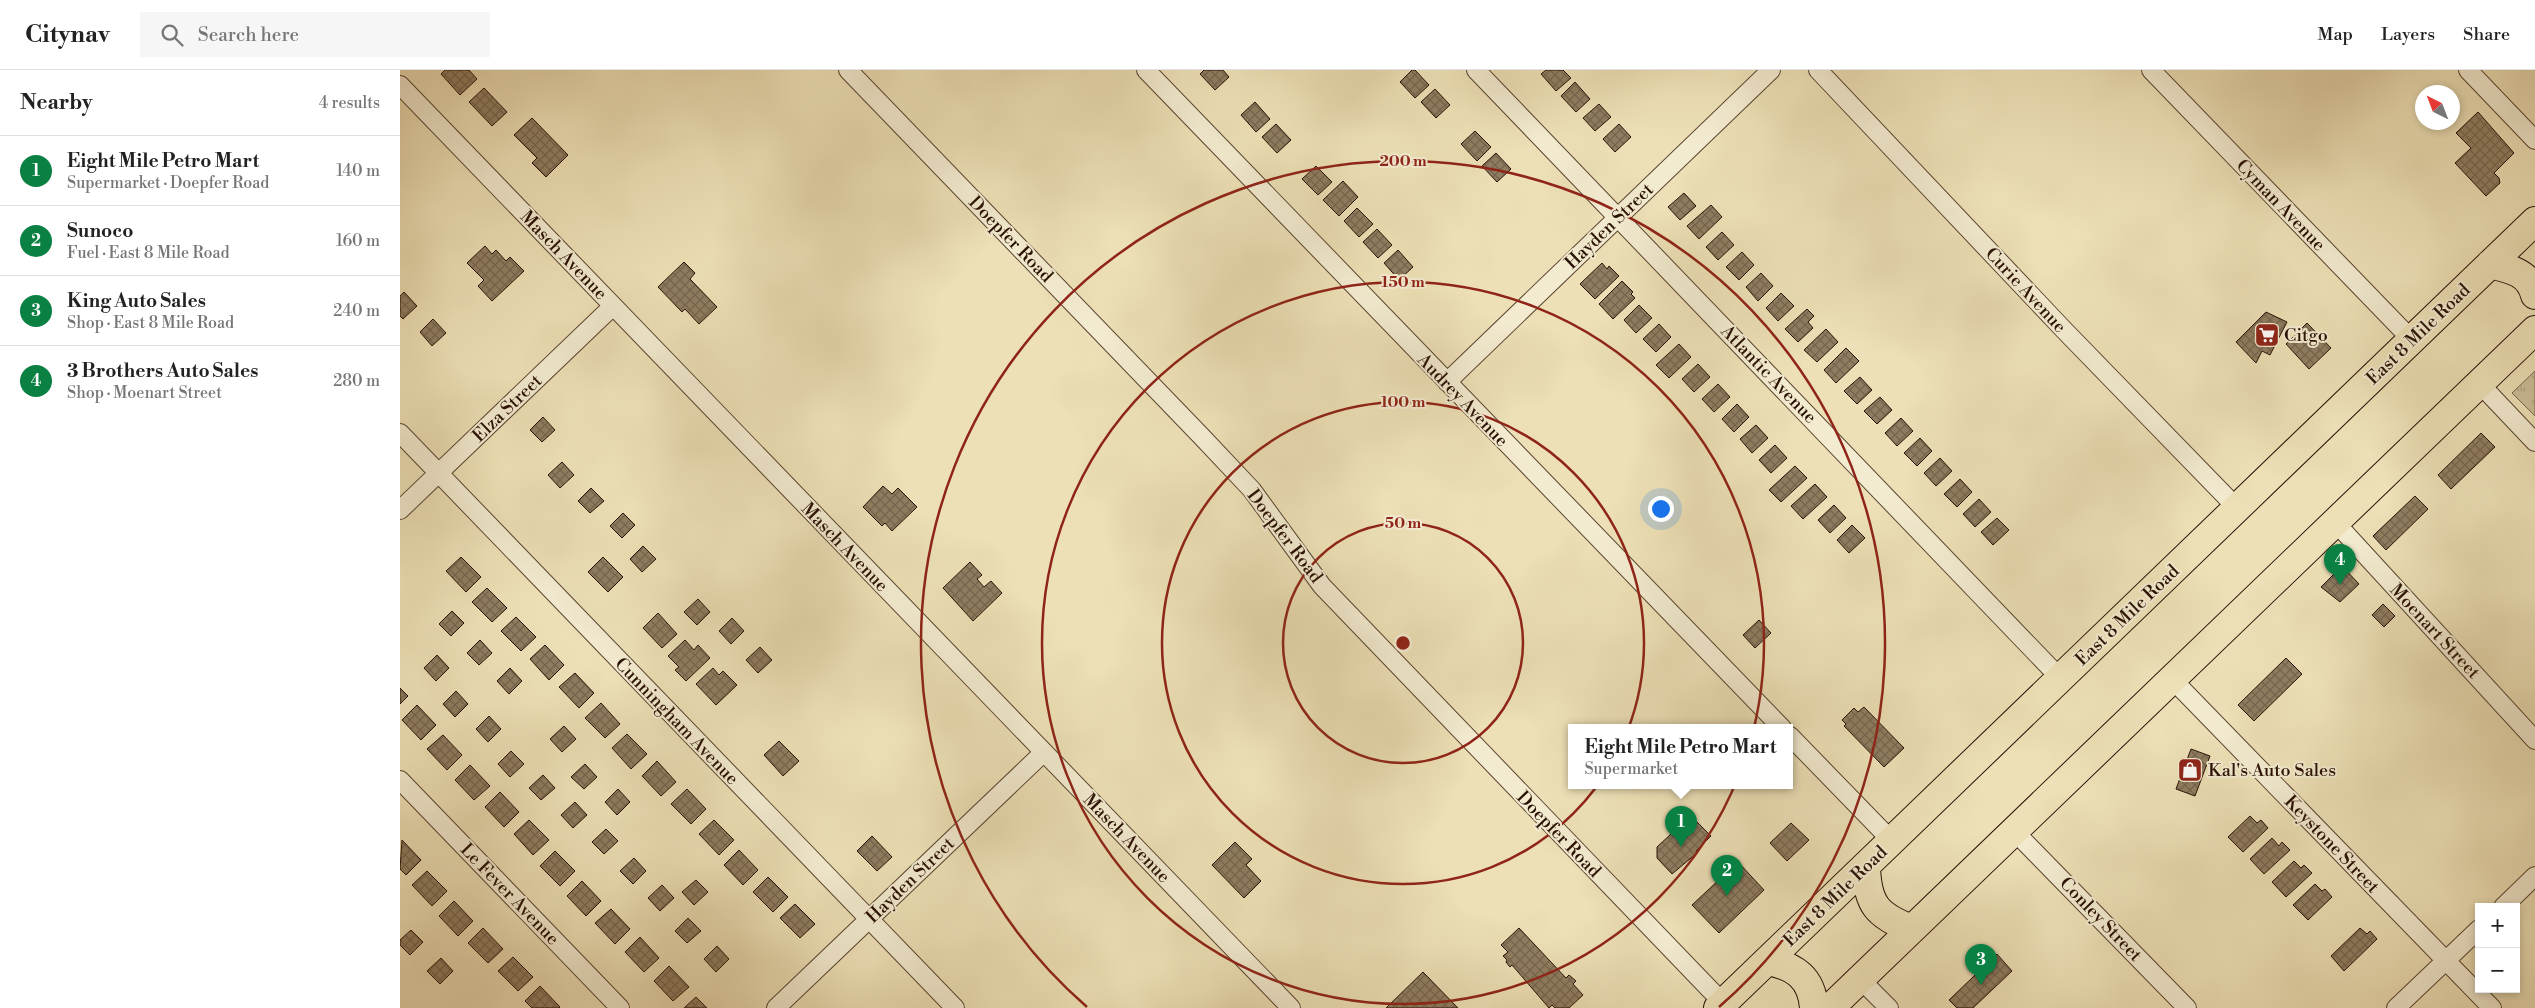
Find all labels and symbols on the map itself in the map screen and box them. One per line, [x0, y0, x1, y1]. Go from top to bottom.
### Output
north arrow [2415, 85, 2460, 130]
text: 200 m [1379, 152, 1427, 171]
street label: Cyman Avenue [2231, 154, 2330, 256]
street label: Hayden Street [1560, 178, 1659, 274]
street label: Doepfer Road [964, 191, 1058, 288]
street label: Masch Avenue [515, 206, 612, 305]
street label: Curie Avenue [1980, 243, 2071, 338]
text: 150 m [1381, 273, 1425, 292]
street label: East 8 Mile Road [2361, 278, 2476, 390]
street label: Atlantic Avenue [1715, 319, 1822, 429]
supermarket icon: Citgo [2254, 322, 2280, 348]
place label: Citgo [2284, 324, 2328, 347]
street label: Audrey Avenue [1412, 348, 1513, 452]
street label: Elza Street [468, 369, 547, 447]
text: 100 m [1381, 393, 1426, 412]
street label: Doepfer Road [1242, 485, 1328, 589]
your location [1648, 496, 1674, 522]
street label: Masch Avenue [796, 498, 893, 597]
text: 50 m [1385, 514, 1421, 533]
pin: 4 [2324, 544, 2356, 585]
street label: East 8 Mile Road [2070, 559, 2185, 671]
street label: Moenart Street [2385, 579, 2485, 684]
centre of rings [1394, 634, 1412, 652]
street label: Cunningham Avenue [610, 653, 744, 790]
shop icon: Kal's Auto Sales [2177, 757, 2203, 783]
place label: Kal's Auto Sales [2208, 759, 2336, 782]
street label: Doepfer Road [1512, 786, 1606, 883]
street label: Masch Avenue [1078, 789, 1175, 888]
street label: Keystone Street [2279, 790, 2385, 899]
pin: 1 [1665, 806, 1697, 847]
street label: Hayden Street [861, 832, 960, 928]
street label: Le Fever Avenue [455, 839, 564, 950]
street label: East 8 Mile Road [1778, 840, 1893, 952]
pin: 2 [1711, 855, 1743, 896]
street label: Conley Street [2055, 872, 2147, 967]
pin: 3 [1965, 944, 1997, 985]

